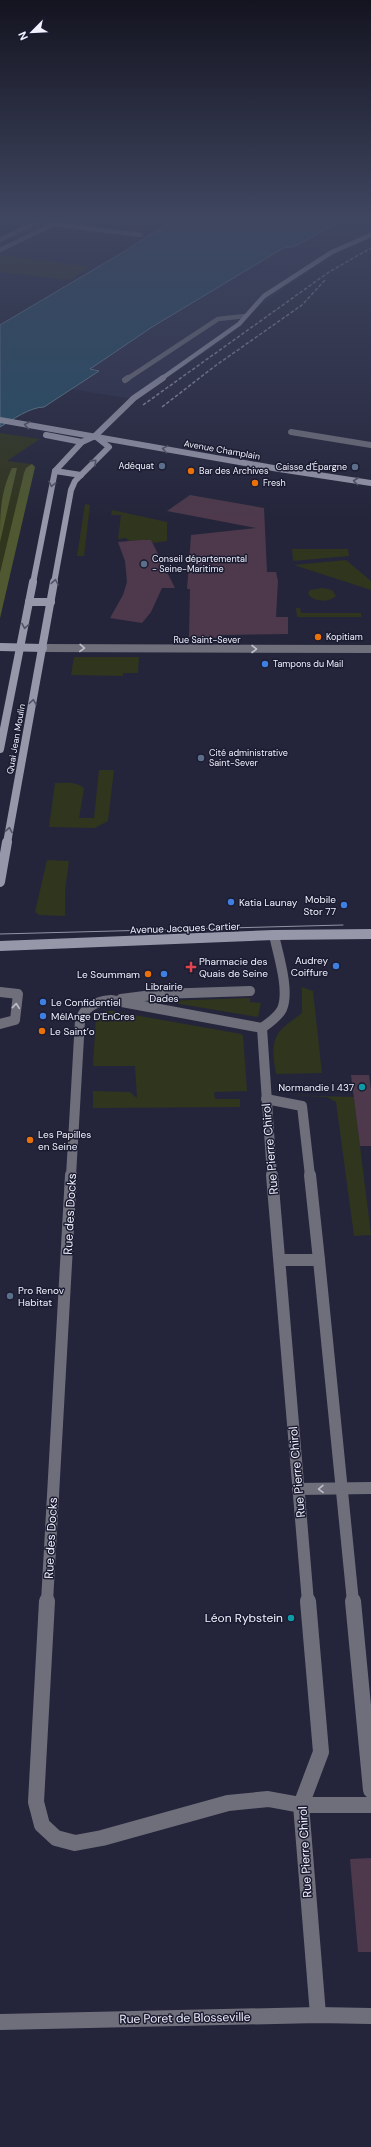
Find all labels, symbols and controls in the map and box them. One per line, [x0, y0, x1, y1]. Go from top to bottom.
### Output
north arrow [12, 12, 52, 52]
text: N [15, 30, 31, 43]
one-way arrow [24, 421, 31, 430]
street label: Avenue Champlain [183, 437, 261, 463]
one-way arrow [162, 445, 168, 454]
one-way arrow [89, 459, 97, 467]
place label: Adéquat [118, 460, 154, 472]
place label: Caisse d'Épargne [276, 460, 347, 473]
marker: Adéquat [157, 461, 167, 471]
marker: Caisse d'Épargne [350, 462, 360, 472]
place label: Bar des Archives [199, 465, 269, 477]
marker: Bar des Archives [186, 466, 196, 476]
place label: Fresh [263, 477, 286, 489]
one-way arrow [353, 477, 359, 486]
marker: Fresh [250, 478, 260, 488]
one-way arrow [48, 481, 56, 487]
place label: Conseil départemental - Seine-Maritime [152, 553, 247, 575]
marker: Conseil départemental - Seine-Maritime [139, 559, 149, 569]
one-way arrow [50, 578, 58, 585]
one-way arrow [21, 622, 29, 629]
place label: Kopitiam [326, 631, 363, 643]
marker: Kopitiam [313, 632, 323, 642]
street label: Rue Saint-Sever [174, 634, 241, 646]
one-way arrow [79, 644, 85, 652]
one-way arrow [251, 645, 257, 653]
place label: Tampons du Mail [273, 658, 343, 670]
marker: Tampons du Mail [260, 659, 270, 669]
one-way arrow [28, 699, 36, 705]
street label: Quai Jean Moulin [4, 703, 28, 775]
place label: Cité administrative Saint-Sever [209, 747, 288, 769]
marker: Cité administrative Saint-Sever [196, 753, 206, 763]
one-way arrow [5, 827, 13, 833]
place label: Mobile Stor 77 [303, 893, 336, 918]
place label: Katia Launay [239, 896, 298, 909]
marker: Katia Launay [226, 897, 236, 907]
marker: Mobile Stor 77 [339, 900, 349, 910]
street label: Avenue Jacques Cartier [130, 920, 241, 936]
place label: Audrey Coiffure [291, 954, 328, 979]
place label: Pharmacie des Quais de Seine [199, 955, 268, 980]
marker: Audrey Coiffure [331, 961, 341, 971]
marker: Pharmacie des Quais de Seine [186, 962, 196, 972]
place label: Le Soummam [77, 968, 140, 981]
marker: Le Soummam [143, 969, 153, 979]
marker: Librairie Dades [159, 969, 169, 979]
place label: Librairie Dades [145, 980, 183, 1005]
place label: Le Confidentiel [51, 996, 121, 1009]
marker: Le Confidentiel [38, 997, 48, 1007]
one-way arrow [12, 1003, 21, 1009]
place label: MélAnge D'EnCres [51, 1010, 135, 1023]
marker: MélAnge D'EnCres [38, 1011, 48, 1021]
place label: Le Saint’o [50, 1025, 95, 1038]
marker: Le Saint’o [37, 1026, 47, 1036]
place label: Normandie I 437 [278, 1081, 354, 1094]
marker: Normandie I 437 [357, 1082, 367, 1092]
street label: Rue Pierre Chirol [258, 1103, 282, 1195]
place label: Les Papilles en Seine [38, 1128, 91, 1153]
marker: Les Papilles en Seine [25, 1135, 35, 1145]
street label: Rue des Docks [60, 1173, 80, 1255]
place label: Pro Renov Habitat [18, 1284, 65, 1309]
marker: Pro Renov Habitat [5, 1291, 15, 1301]
street label: Rue Pierre Chirol [285, 1426, 309, 1518]
one-way arrow [318, 1485, 324, 1493]
street label: Rue des Docks [41, 1497, 61, 1579]
place label: Léon Rybstein [205, 1610, 283, 1626]
marker: Léon Rybstein [286, 1613, 296, 1623]
street label: Rue Pierre Chirol [295, 1806, 315, 1898]
street label: Rue Poret de Blosseville [119, 2009, 251, 2027]

